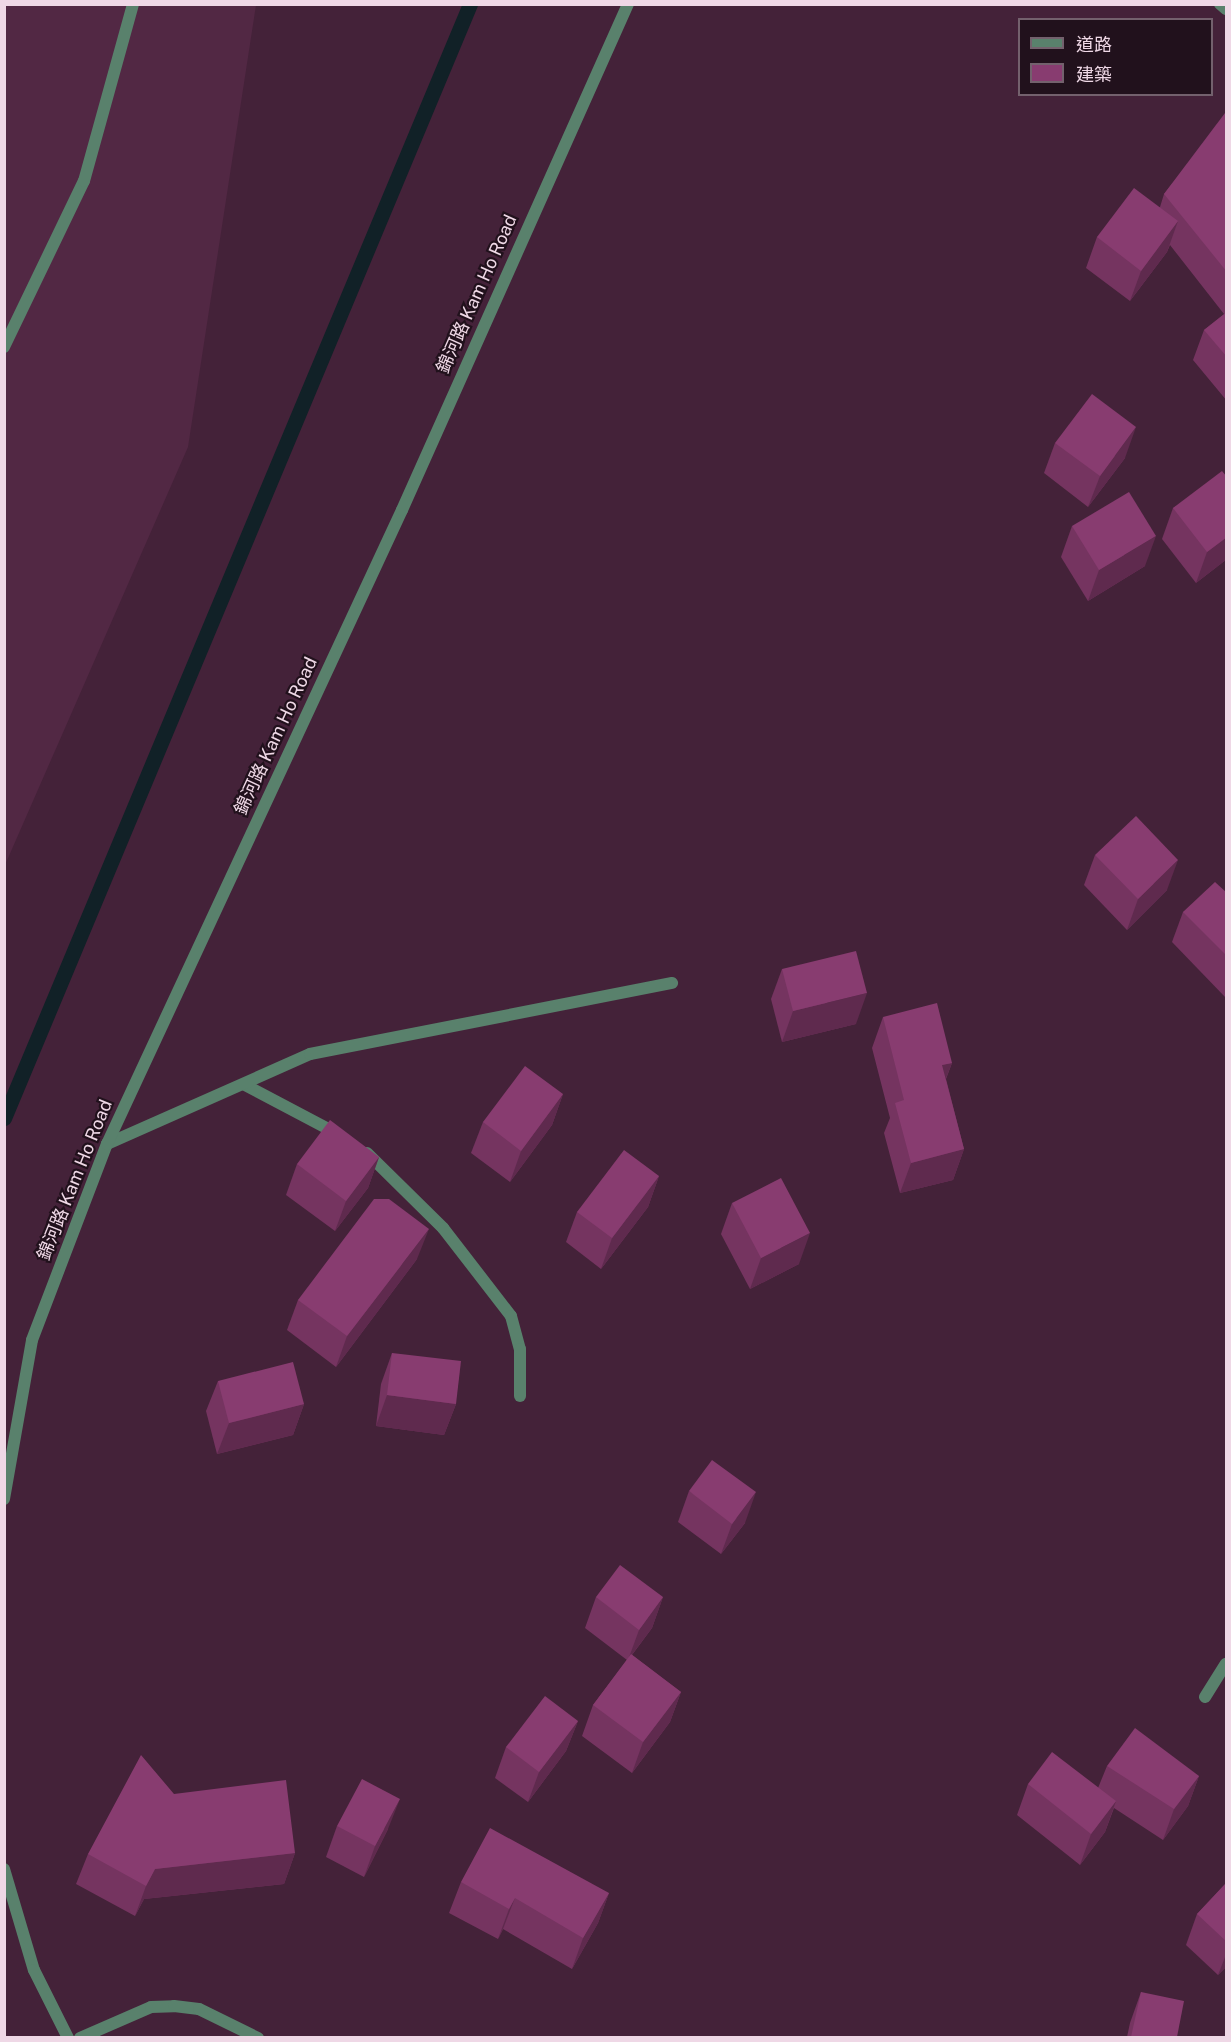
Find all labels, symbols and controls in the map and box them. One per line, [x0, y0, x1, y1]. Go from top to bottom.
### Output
legend [1018, 18, 1213, 96]
text: 道路 [1076, 34, 1112, 55]
text: 建築 [1076, 64, 1112, 85]
street label: 錦河路 Kam Ho Road [432, 211, 522, 377]
street label: 錦河路 Kam Ho Road [230, 654, 322, 818]
street label: 錦河路 Kam Ho Road [33, 1097, 117, 1263]

